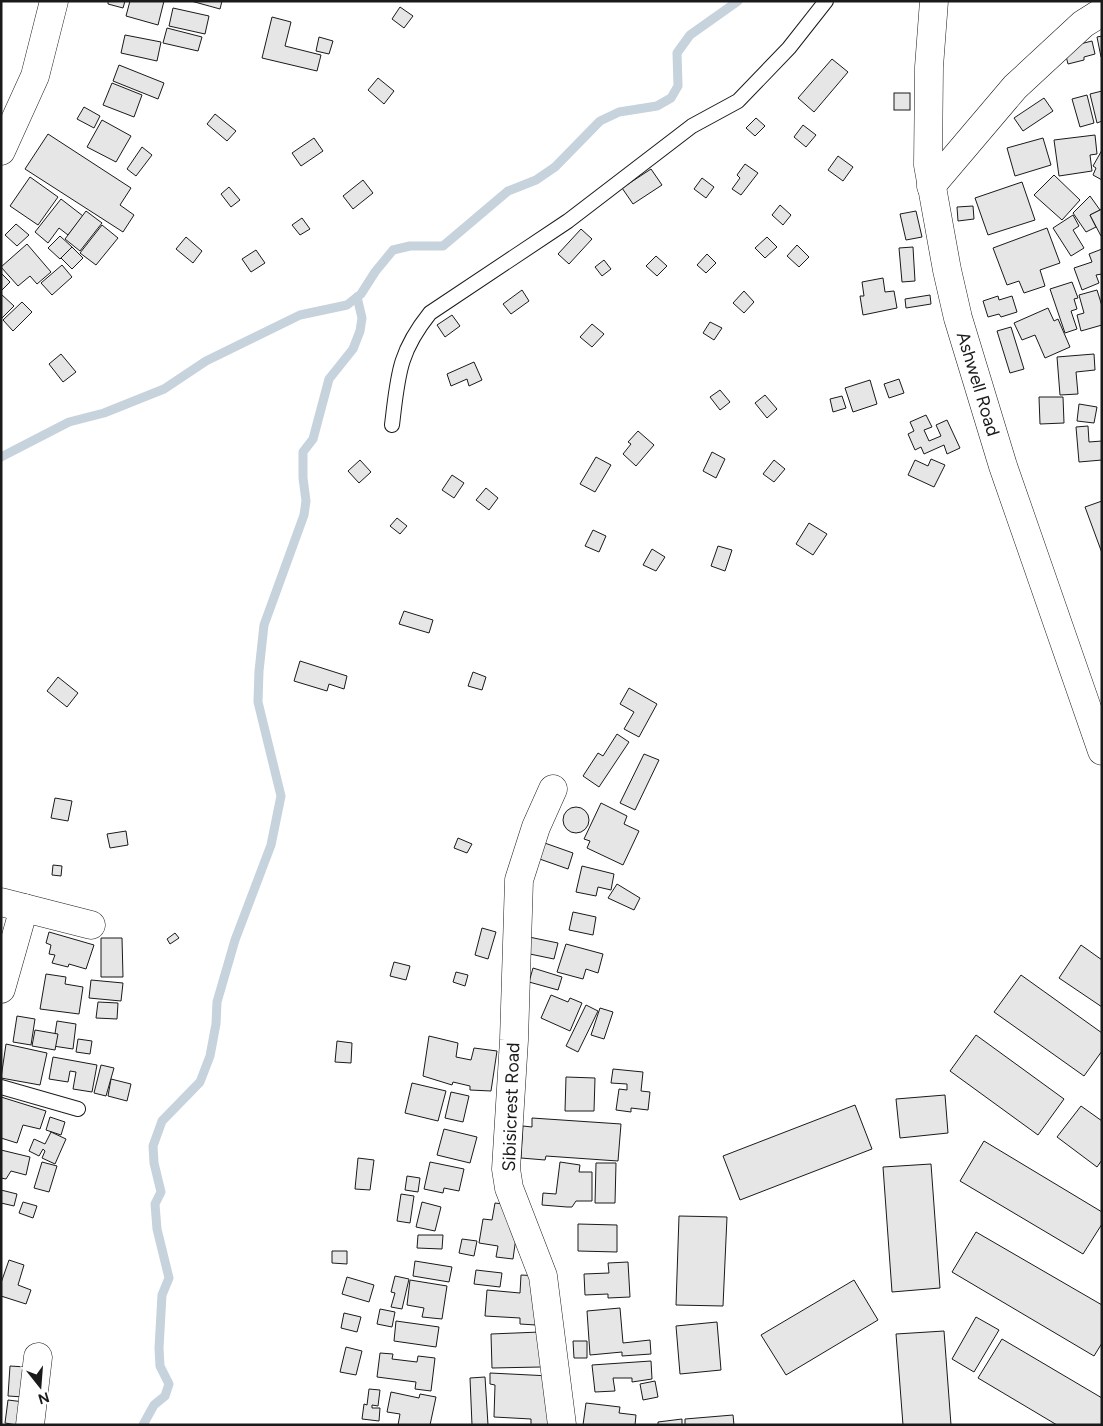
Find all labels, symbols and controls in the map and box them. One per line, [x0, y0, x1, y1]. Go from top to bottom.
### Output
street label: Ashwell Road [952, 329, 1004, 439]
street label: Sibisicrest Road [498, 1042, 524, 1172]
north arrow [15, 1361, 65, 1411]
text: N [36, 1388, 51, 1408]

